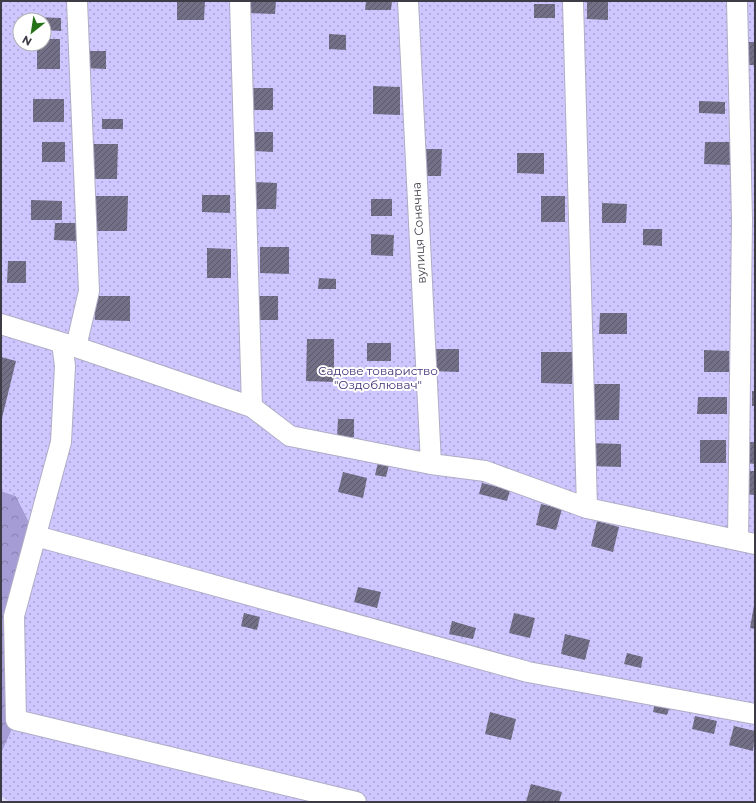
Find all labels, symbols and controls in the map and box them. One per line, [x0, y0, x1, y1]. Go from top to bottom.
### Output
north arrow [12, 12, 52, 52]
text: N [20, 32, 34, 49]
street label: вулиця Сонячна [408, 182, 429, 284]
park label: Садове товариство "Оздоблювач" [318, 363, 438, 392]

